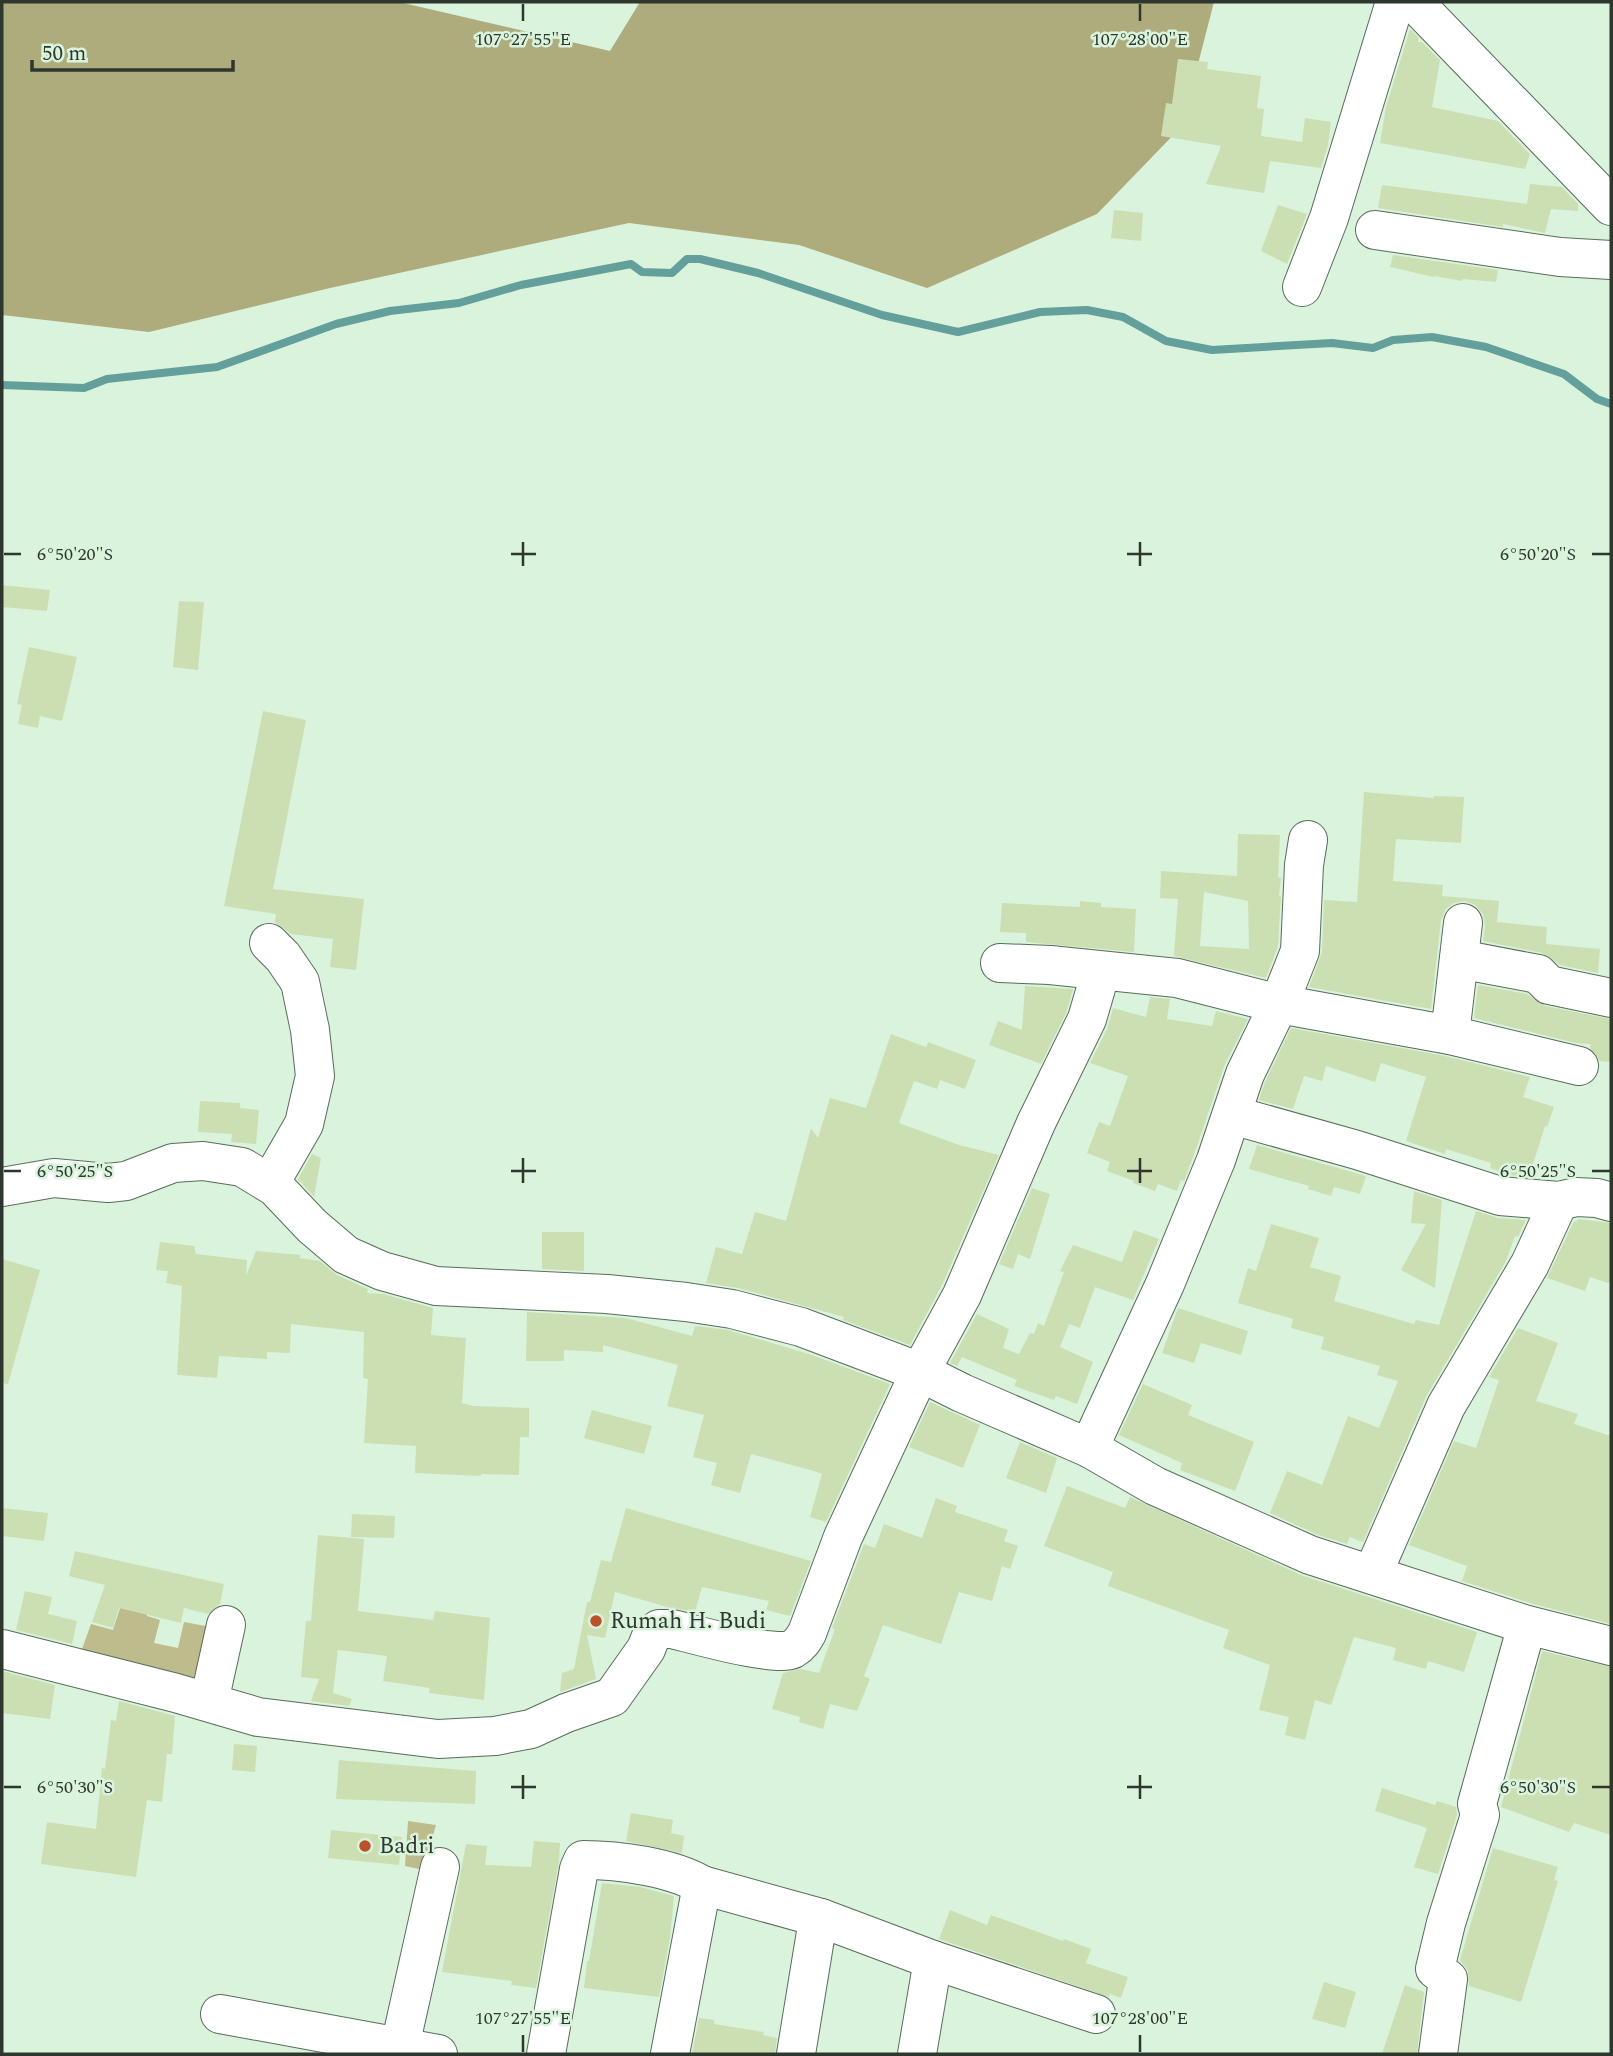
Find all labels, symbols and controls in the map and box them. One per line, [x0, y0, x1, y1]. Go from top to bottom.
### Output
text: 107°27'55"E [475, 26, 571, 53]
text: 107°28'00"E [1092, 26, 1188, 53]
scale bar [32, 28, 233, 72]
text: 50 m [42, 38, 86, 70]
text: 6°50'20"S [37, 541, 113, 568]
text: 6°50'20"S [1500, 541, 1576, 568]
text: 6°50'25"S [37, 1158, 113, 1185]
text: 6°50'25"S [1500, 1158, 1576, 1185]
place label: Rumah H. Budi [610, 1604, 766, 1639]
marker: Rumah H. Budi [588, 1613, 604, 1629]
text: 6°50'30"S [37, 1774, 113, 1801]
text: 6°50'30"S [1500, 1774, 1576, 1801]
place label: Badri [379, 1829, 435, 1864]
marker: Badri [357, 1838, 373, 1854]
text: 107°27'55"E [475, 2005, 571, 2032]
text: 107°28'00"E [1092, 2005, 1188, 2032]

